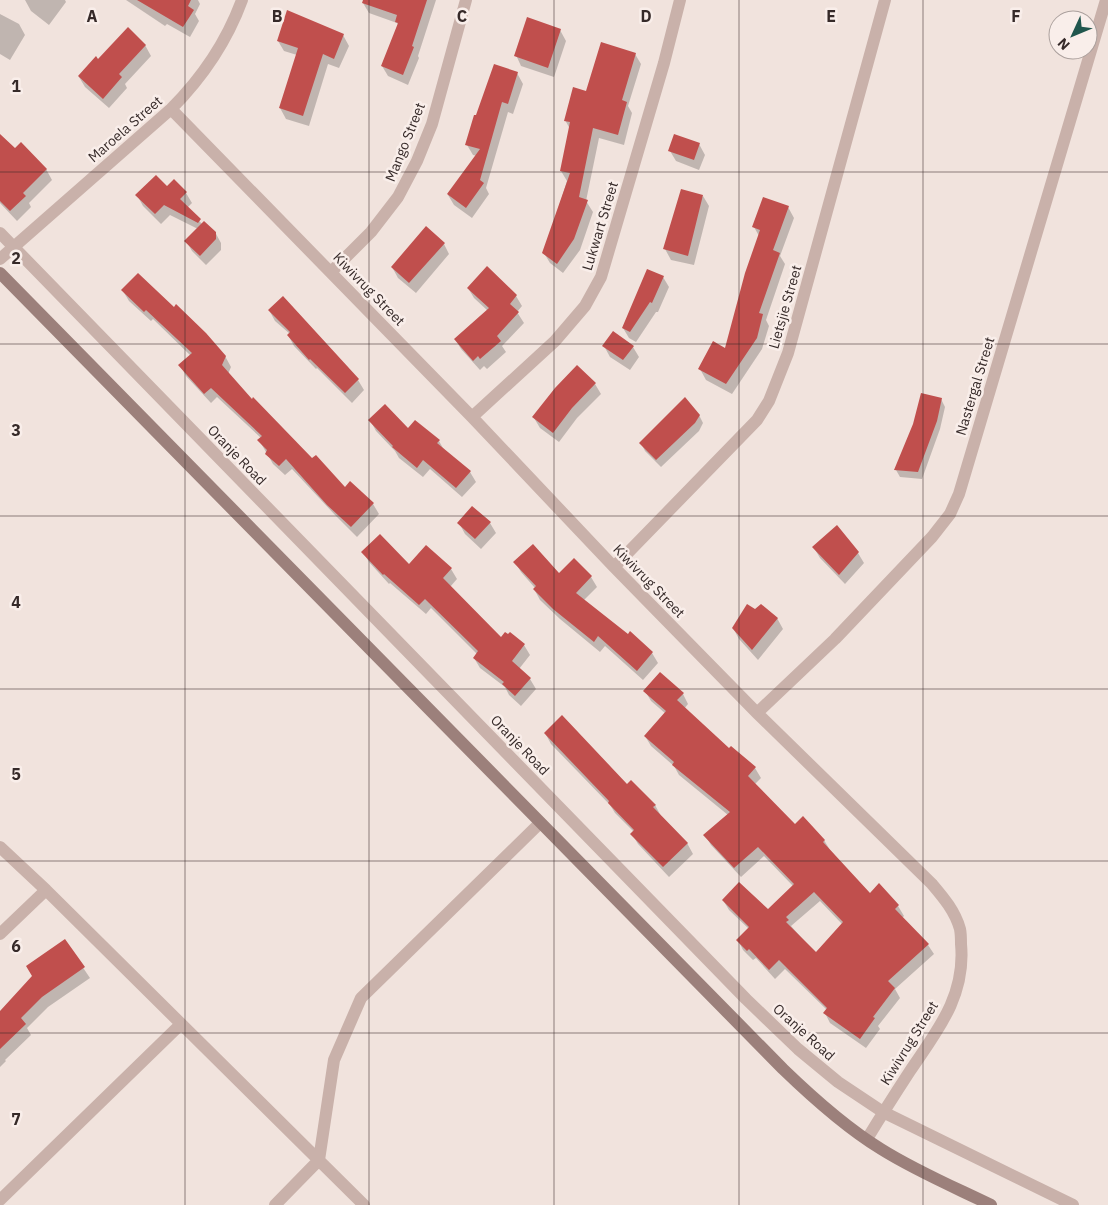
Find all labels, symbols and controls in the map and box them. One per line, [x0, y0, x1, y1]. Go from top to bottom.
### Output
text: A [87, 6, 98, 26]
text: B [272, 6, 283, 26]
text: C [457, 6, 467, 26]
text: D [640, 6, 652, 26]
text: E [826, 6, 836, 26]
text: F [1011, 6, 1021, 26]
north arrow [1048, 10, 1098, 60]
text: N [1054, 34, 1074, 54]
text: 1 [11, 76, 21, 96]
street label: Maroela Street [84, 92, 166, 166]
street label: Mango Street [381, 100, 429, 184]
street label: Lukwart Street [578, 179, 622, 273]
text: 2 [11, 248, 21, 268]
street label: Kiwivrug Street [329, 248, 409, 330]
street label: Lietsjie Street [764, 263, 806, 351]
street label: Nastergal Street [952, 335, 999, 437]
text: 3 [11, 420, 21, 440]
street label: Oranje Road [204, 421, 270, 489]
street label: Kiwivrug Street [609, 540, 689, 622]
text: 4 [11, 592, 21, 612]
street label: Oranje Road [487, 711, 553, 779]
text: 5 [11, 764, 21, 784]
text: 6 [11, 936, 21, 956]
street label: Kiwivrug Street [876, 998, 942, 1088]
street label: Oranje Road [769, 1000, 839, 1064]
text: 7 [11, 1109, 21, 1129]

